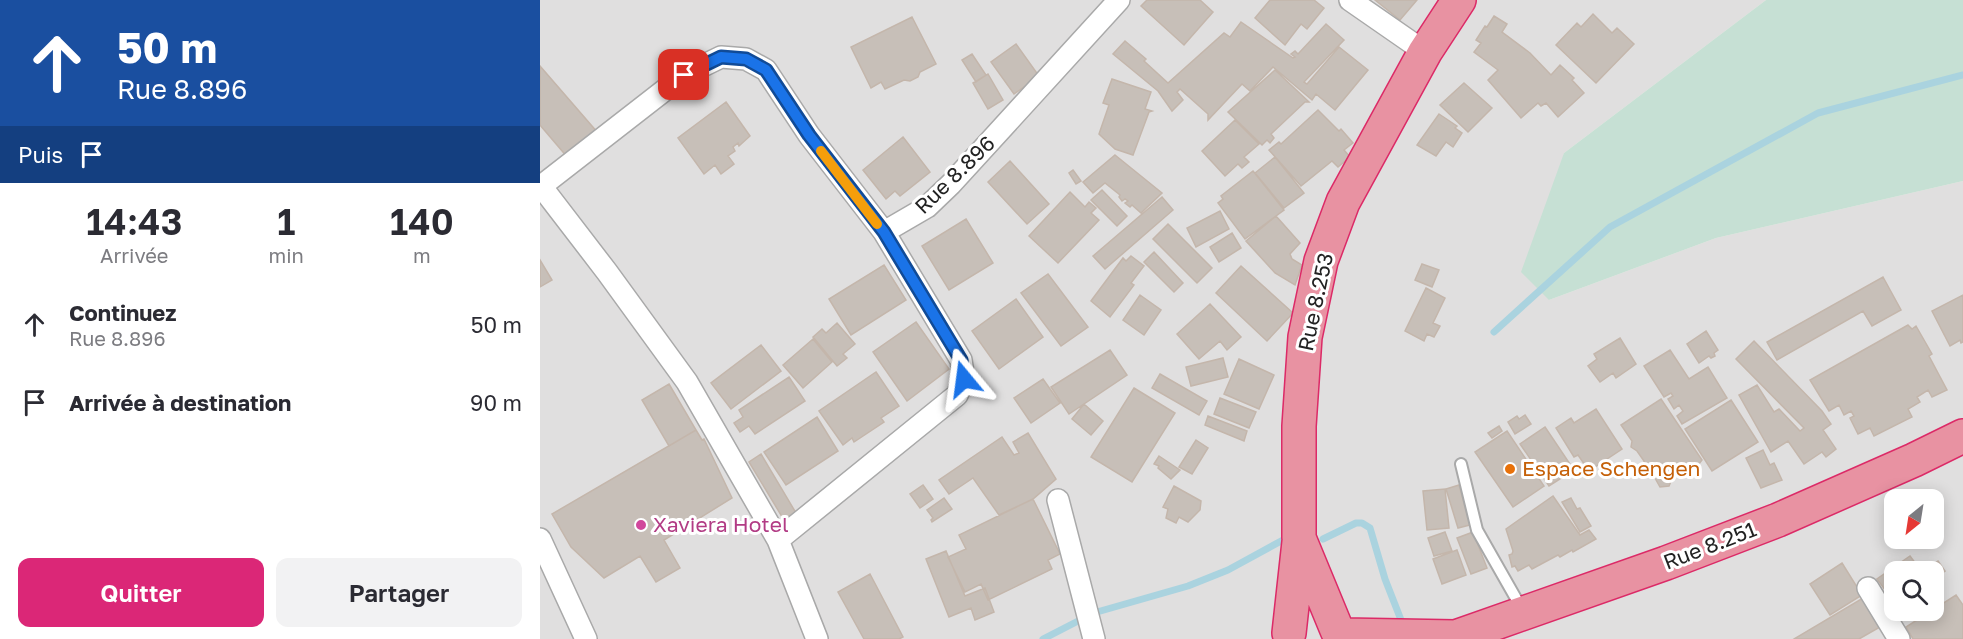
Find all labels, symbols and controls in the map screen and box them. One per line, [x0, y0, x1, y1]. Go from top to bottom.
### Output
text: 50 m [117, 22, 217, 72]
icon: ahead [18, 24, 96, 102]
pin [658, 49, 709, 100]
icon: arrive [667, 58, 700, 91]
text: Rue 8.896 [117, 73, 247, 105]
street label: Rue 8.896 [909, 130, 1000, 219]
icon: arrive [75, 138, 108, 171]
text: Puis [18, 141, 63, 168]
text: 14:43 [86, 200, 182, 243]
text: 1 [277, 200, 295, 243]
text: 140 [390, 200, 454, 243]
text: Arrivée [100, 243, 168, 267]
text: min [269, 243, 304, 267]
text: m [413, 243, 431, 267]
street label: Rue 8.253 [1292, 250, 1338, 353]
text: Continuez [69, 299, 176, 326]
icon: ahead [18, 308, 51, 341]
text: 50 m [471, 311, 522, 338]
text: Rue 8.896 [69, 326, 166, 350]
position arrow [932, 347, 996, 411]
icon: arrive [18, 386, 51, 419]
text: Arrivée à destination [69, 389, 291, 416]
text: 90 m [470, 389, 522, 416]
place label: Espace Schengen [1522, 455, 1701, 481]
marker: Espace Schengen [1503, 462, 1517, 476]
north arrow [1884, 489, 1944, 549]
map controls [1884, 489, 1944, 621]
place label: Xaviera Hotel [653, 511, 789, 537]
street label: Rue 8.251 [1659, 515, 1760, 575]
marker: Xaviera Hotel [634, 518, 648, 532]
button: Quitter [18, 558, 264, 627]
button: Partager [276, 558, 522, 627]
button: search [1884, 561, 1944, 621]

